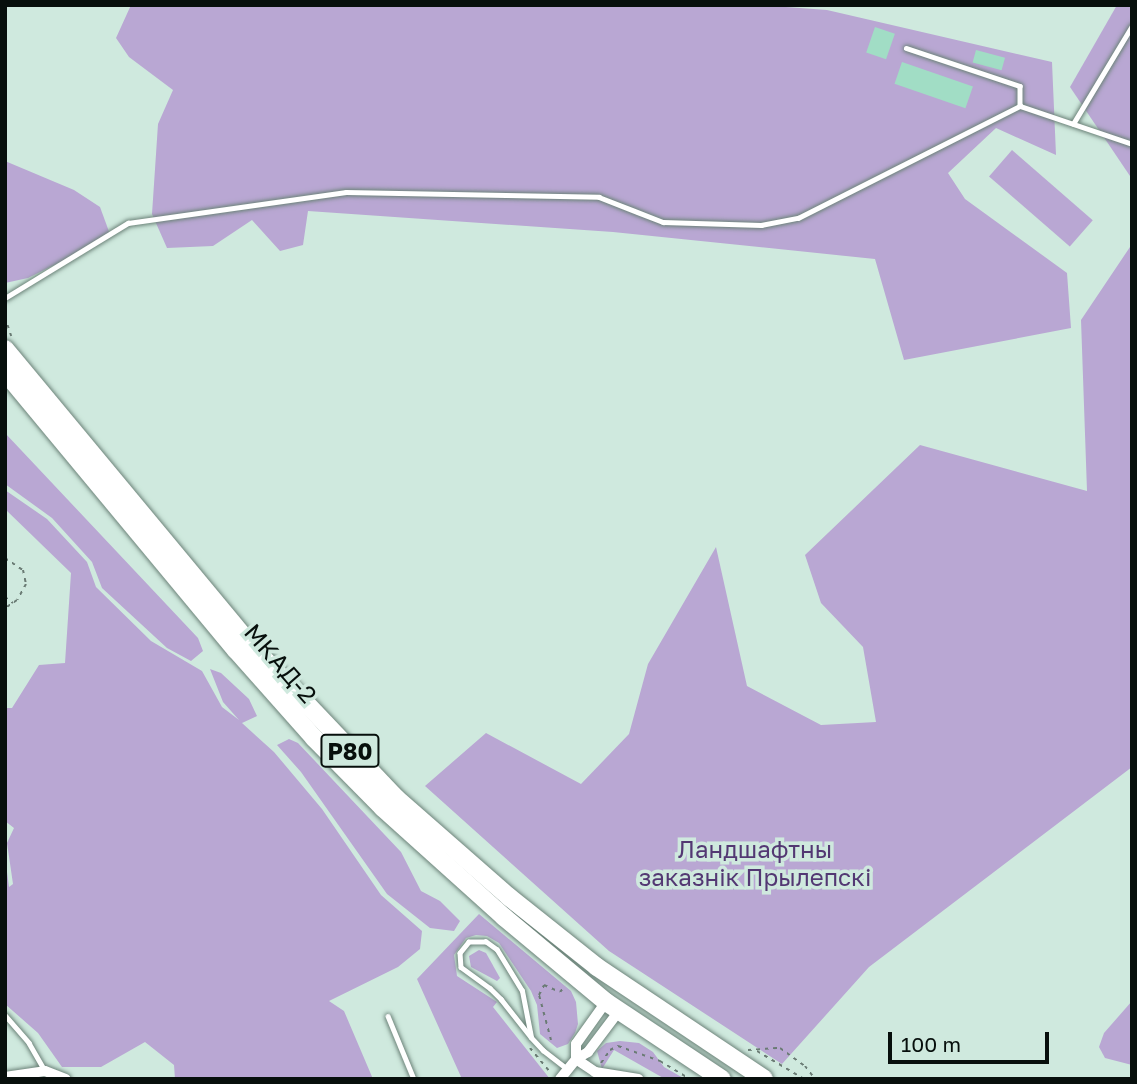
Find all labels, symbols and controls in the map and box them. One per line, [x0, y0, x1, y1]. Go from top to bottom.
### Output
street label: МКАД-2 [239, 618, 323, 708]
road number: Р80 [320, 732, 380, 771]
park label: Ландшафтны заказнік Прылепскі [639, 835, 871, 891]
scale bar [892, 1018, 1053, 1062]
text: 100 m [901, 1031, 961, 1057]

